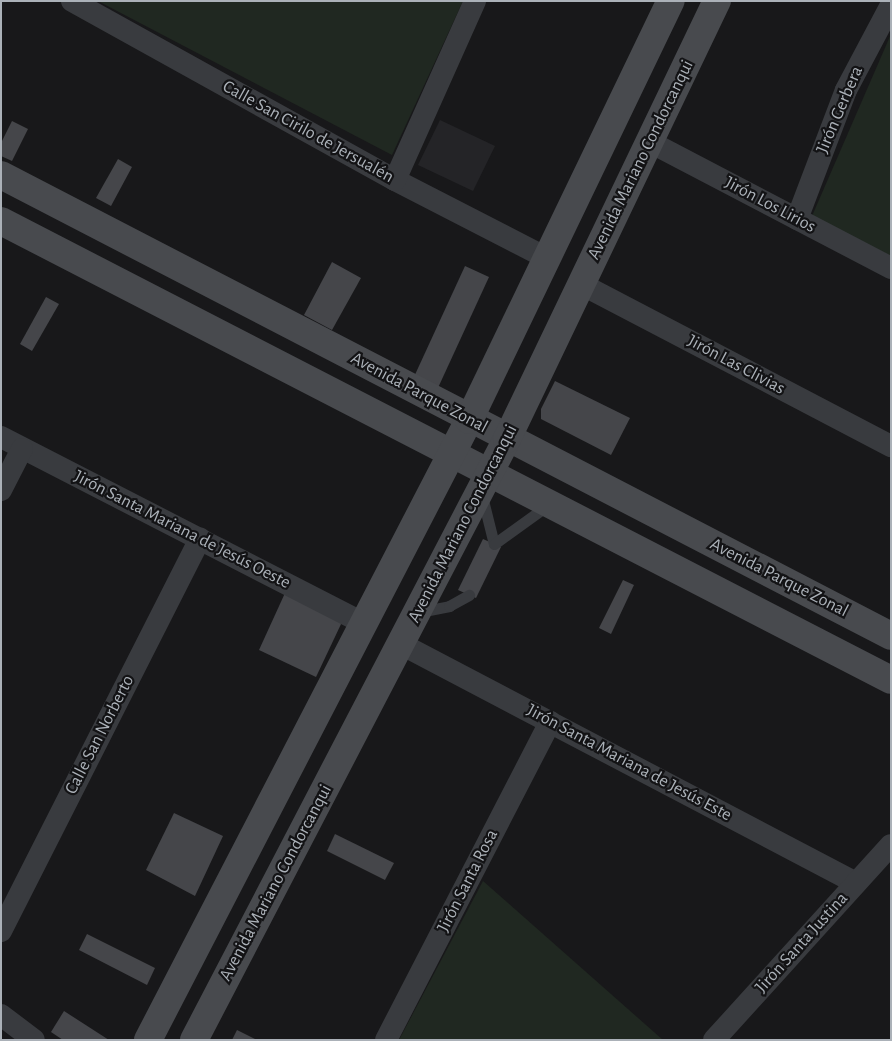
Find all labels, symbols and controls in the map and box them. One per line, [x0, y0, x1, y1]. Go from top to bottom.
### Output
street label: Avenida Mariano Condorcanqui [583, 57, 699, 263]
street label: Jirón Gerbera [812, 63, 868, 157]
street label: Calle San Cirilo de Jersualén [219, 76, 397, 188]
street label: Jirón Los Lirios [721, 172, 819, 238]
street label: Jirón Las Clivias [684, 330, 788, 400]
street label: Avenida Parque Zonal [347, 348, 491, 438]
street label: Avenida Mariano Condorcanqui [404, 421, 522, 627]
street label: Jirón Santa Mariana de Jesús Oeste [70, 466, 294, 594]
street label: Avenida Parque Zonal [706, 534, 852, 622]
street label: Calle San Norberto [61, 672, 139, 798]
street label: Jirón Santa Mariana de Jesús Este [523, 700, 735, 826]
street label: Avenida Mariano Condorcanqui [215, 781, 337, 985]
street label: Jirón Santa Rosa [433, 826, 503, 936]
street label: Jirón Santa Justina [751, 888, 853, 998]

